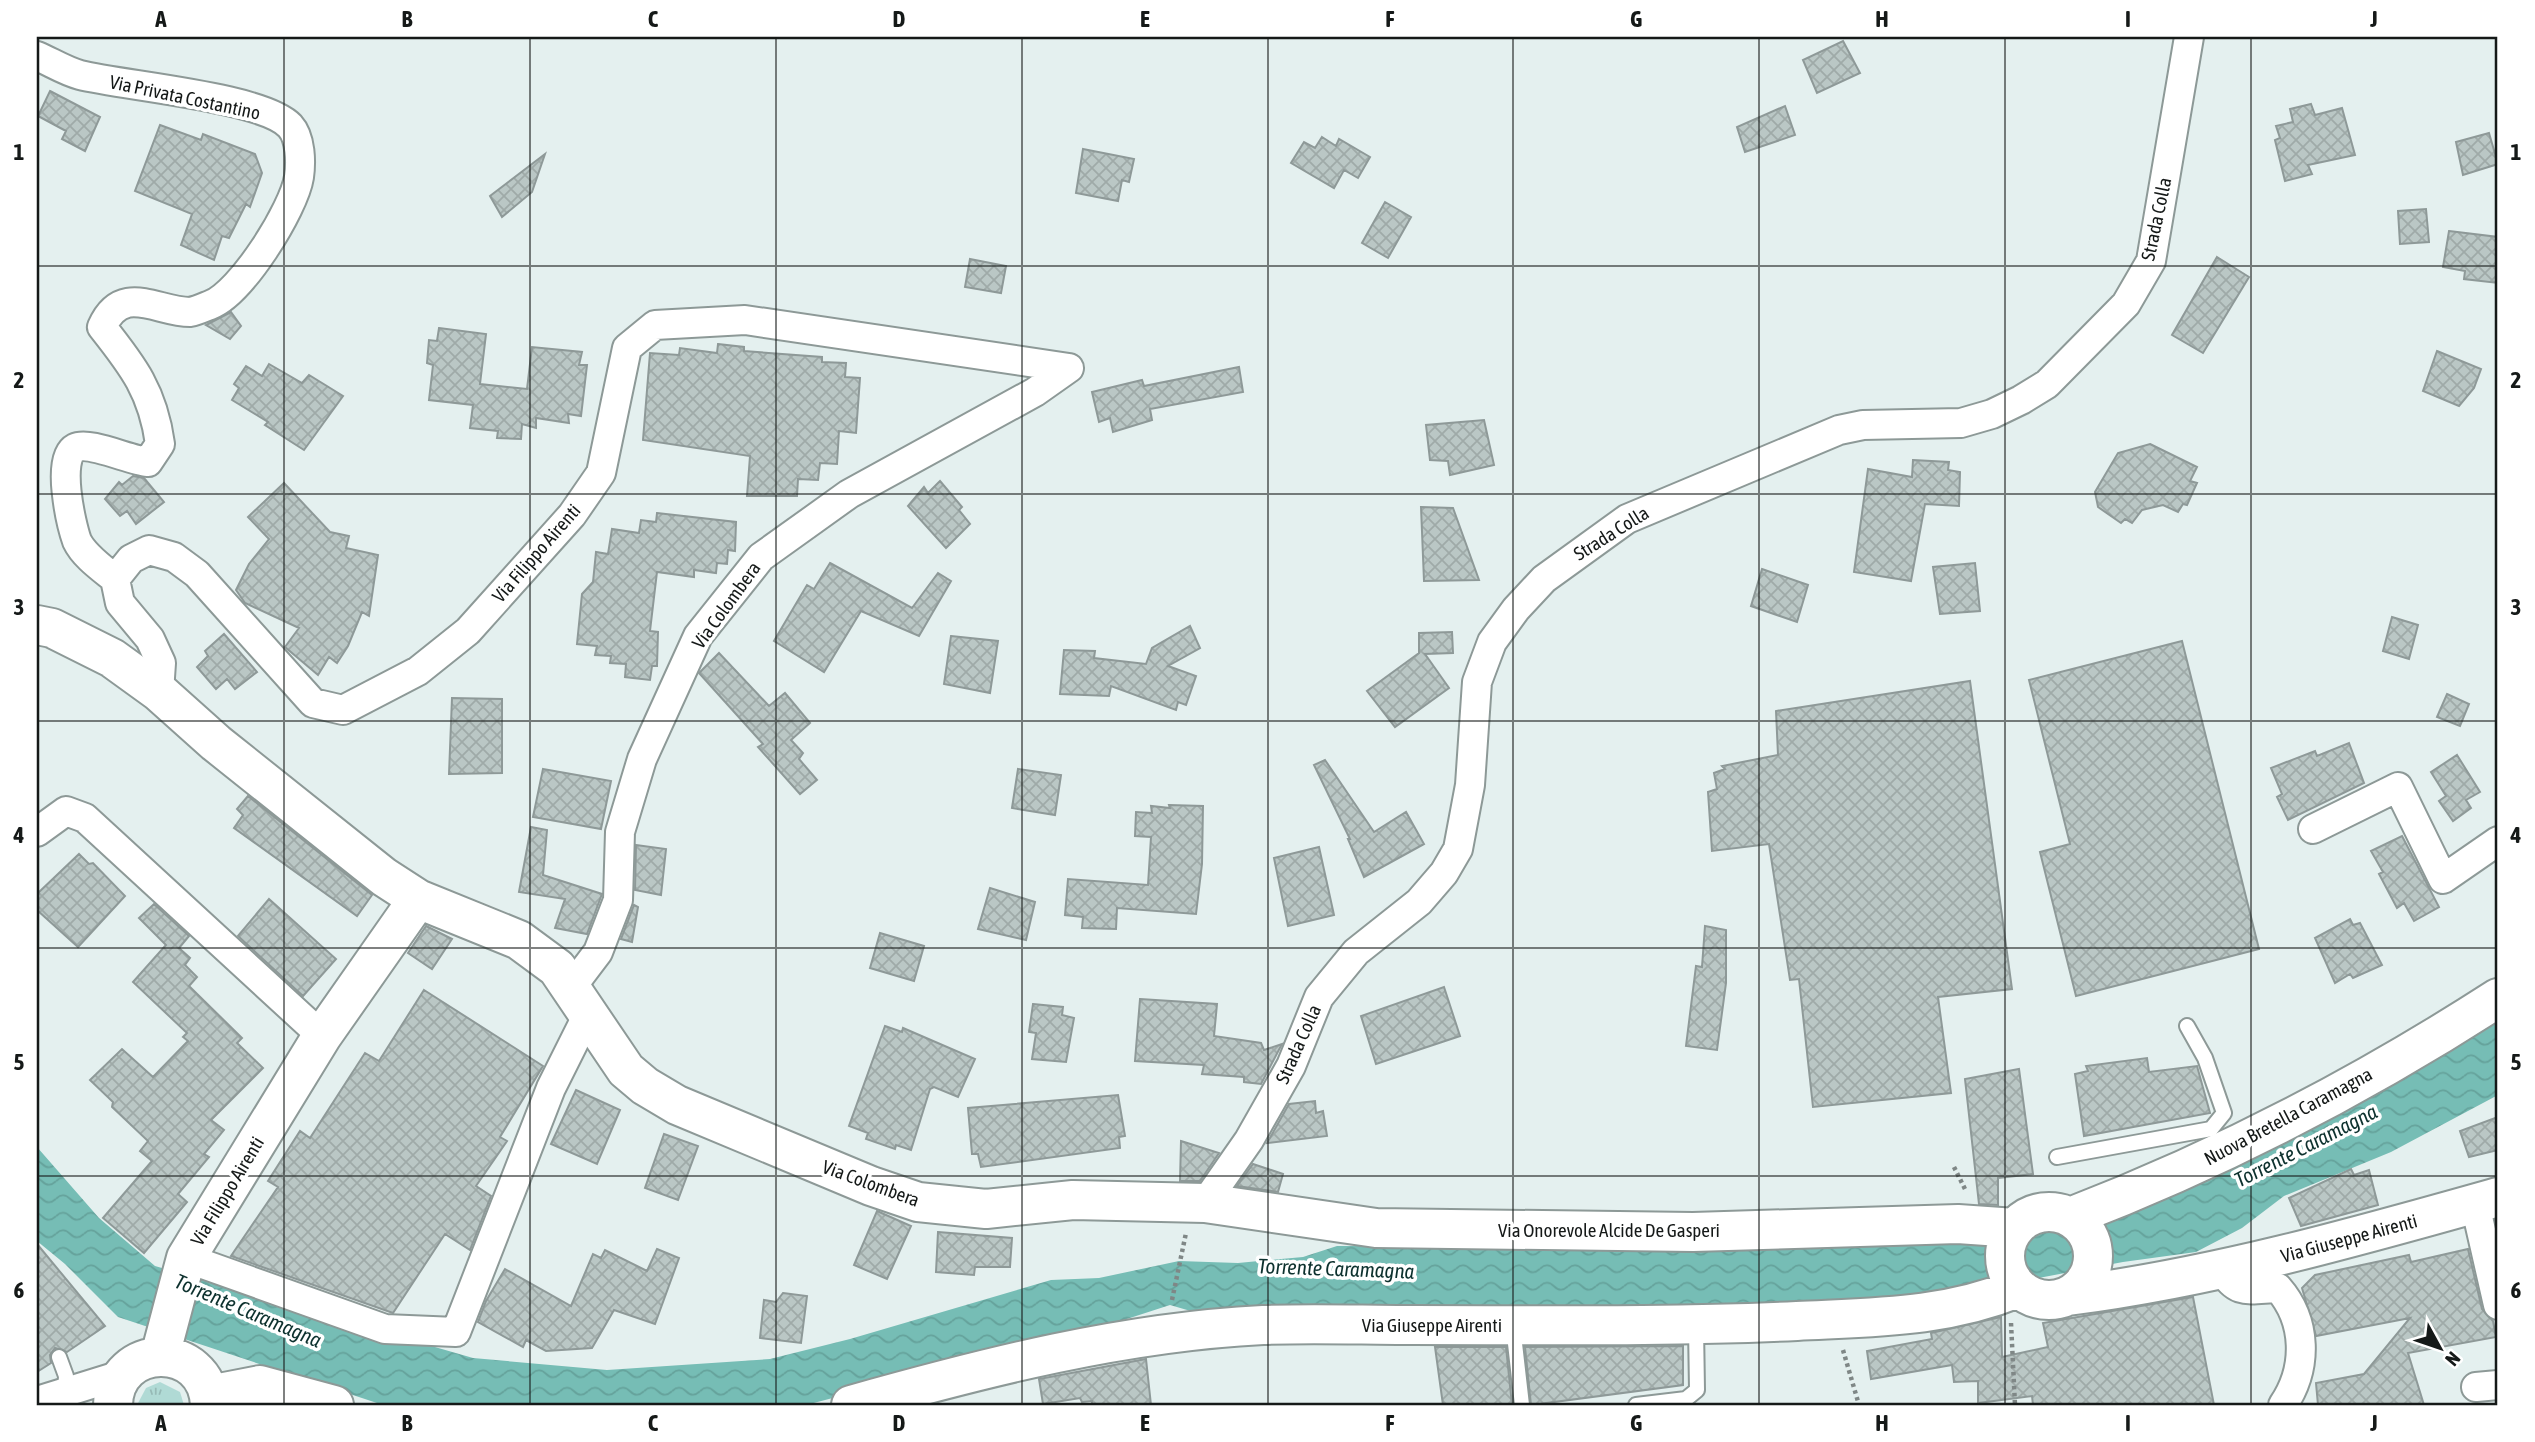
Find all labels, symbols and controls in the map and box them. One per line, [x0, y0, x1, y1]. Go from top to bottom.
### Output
text: A [154, 6, 167, 32]
text: B [402, 6, 413, 32]
text: C [648, 6, 659, 32]
text: D [893, 6, 906, 32]
text: E [1140, 6, 1150, 32]
text: F [1385, 6, 1395, 32]
text: G [1630, 6, 1642, 32]
text: H [1875, 6, 1889, 32]
text: I [2125, 6, 2131, 32]
text: J [2369, 6, 2378, 32]
street label: Via Privata Costantino [108, 70, 262, 124]
text: 1 [14, 139, 25, 165]
text: 1 [2511, 139, 2522, 165]
street label: Strada Colla [2136, 175, 2176, 263]
text: 2 [14, 367, 24, 393]
text: 2 [2511, 367, 2521, 393]
street label: Via Filippo Airenti [487, 499, 585, 607]
street label: Strada Colla [1569, 501, 1653, 565]
street label: Via Colombera [687, 557, 765, 653]
text: 3 [14, 594, 24, 620]
text: 3 [2511, 594, 2521, 620]
text: 4 [13, 822, 25, 848]
text: 4 [2510, 822, 2522, 848]
street label: Strada Colla [1271, 1001, 1325, 1087]
text: 5 [14, 1049, 25, 1075]
text: 5 [2511, 1049, 2522, 1075]
street label: Nuova Bretella Caramagna [2200, 1062, 2376, 1170]
water label: Torrente Caramagna [2230, 1099, 2381, 1191]
street label: Via Filippo Airenti [186, 1133, 268, 1249]
street label: Via Colombera [819, 1155, 923, 1211]
street label: Via Giuseppe Airenti [2278, 1209, 2420, 1267]
street label: Via Onorevole Alcide De Gasperi [1498, 1219, 1720, 1241]
water label: Torrente Caramagna [1257, 1253, 1415, 1283]
water label: Torrente Caramagna [172, 1268, 325, 1352]
text: 6 [14, 1277, 25, 1303]
text: 6 [2511, 1277, 2522, 1303]
north arrow [2406, 1312, 2476, 1382]
street label: Via Giuseppe Airenti [1362, 1314, 1502, 1336]
text: N [2441, 1348, 2465, 1370]
text: A [154, 1410, 167, 1436]
text: B [402, 1410, 413, 1436]
text: C [648, 1410, 659, 1436]
text: D [893, 1410, 906, 1436]
text: E [1140, 1410, 1150, 1436]
text: F [1385, 1410, 1395, 1436]
text: G [1630, 1410, 1642, 1436]
text: H [1875, 1410, 1889, 1436]
text: I [2125, 1410, 2131, 1436]
text: J [2369, 1410, 2378, 1436]

